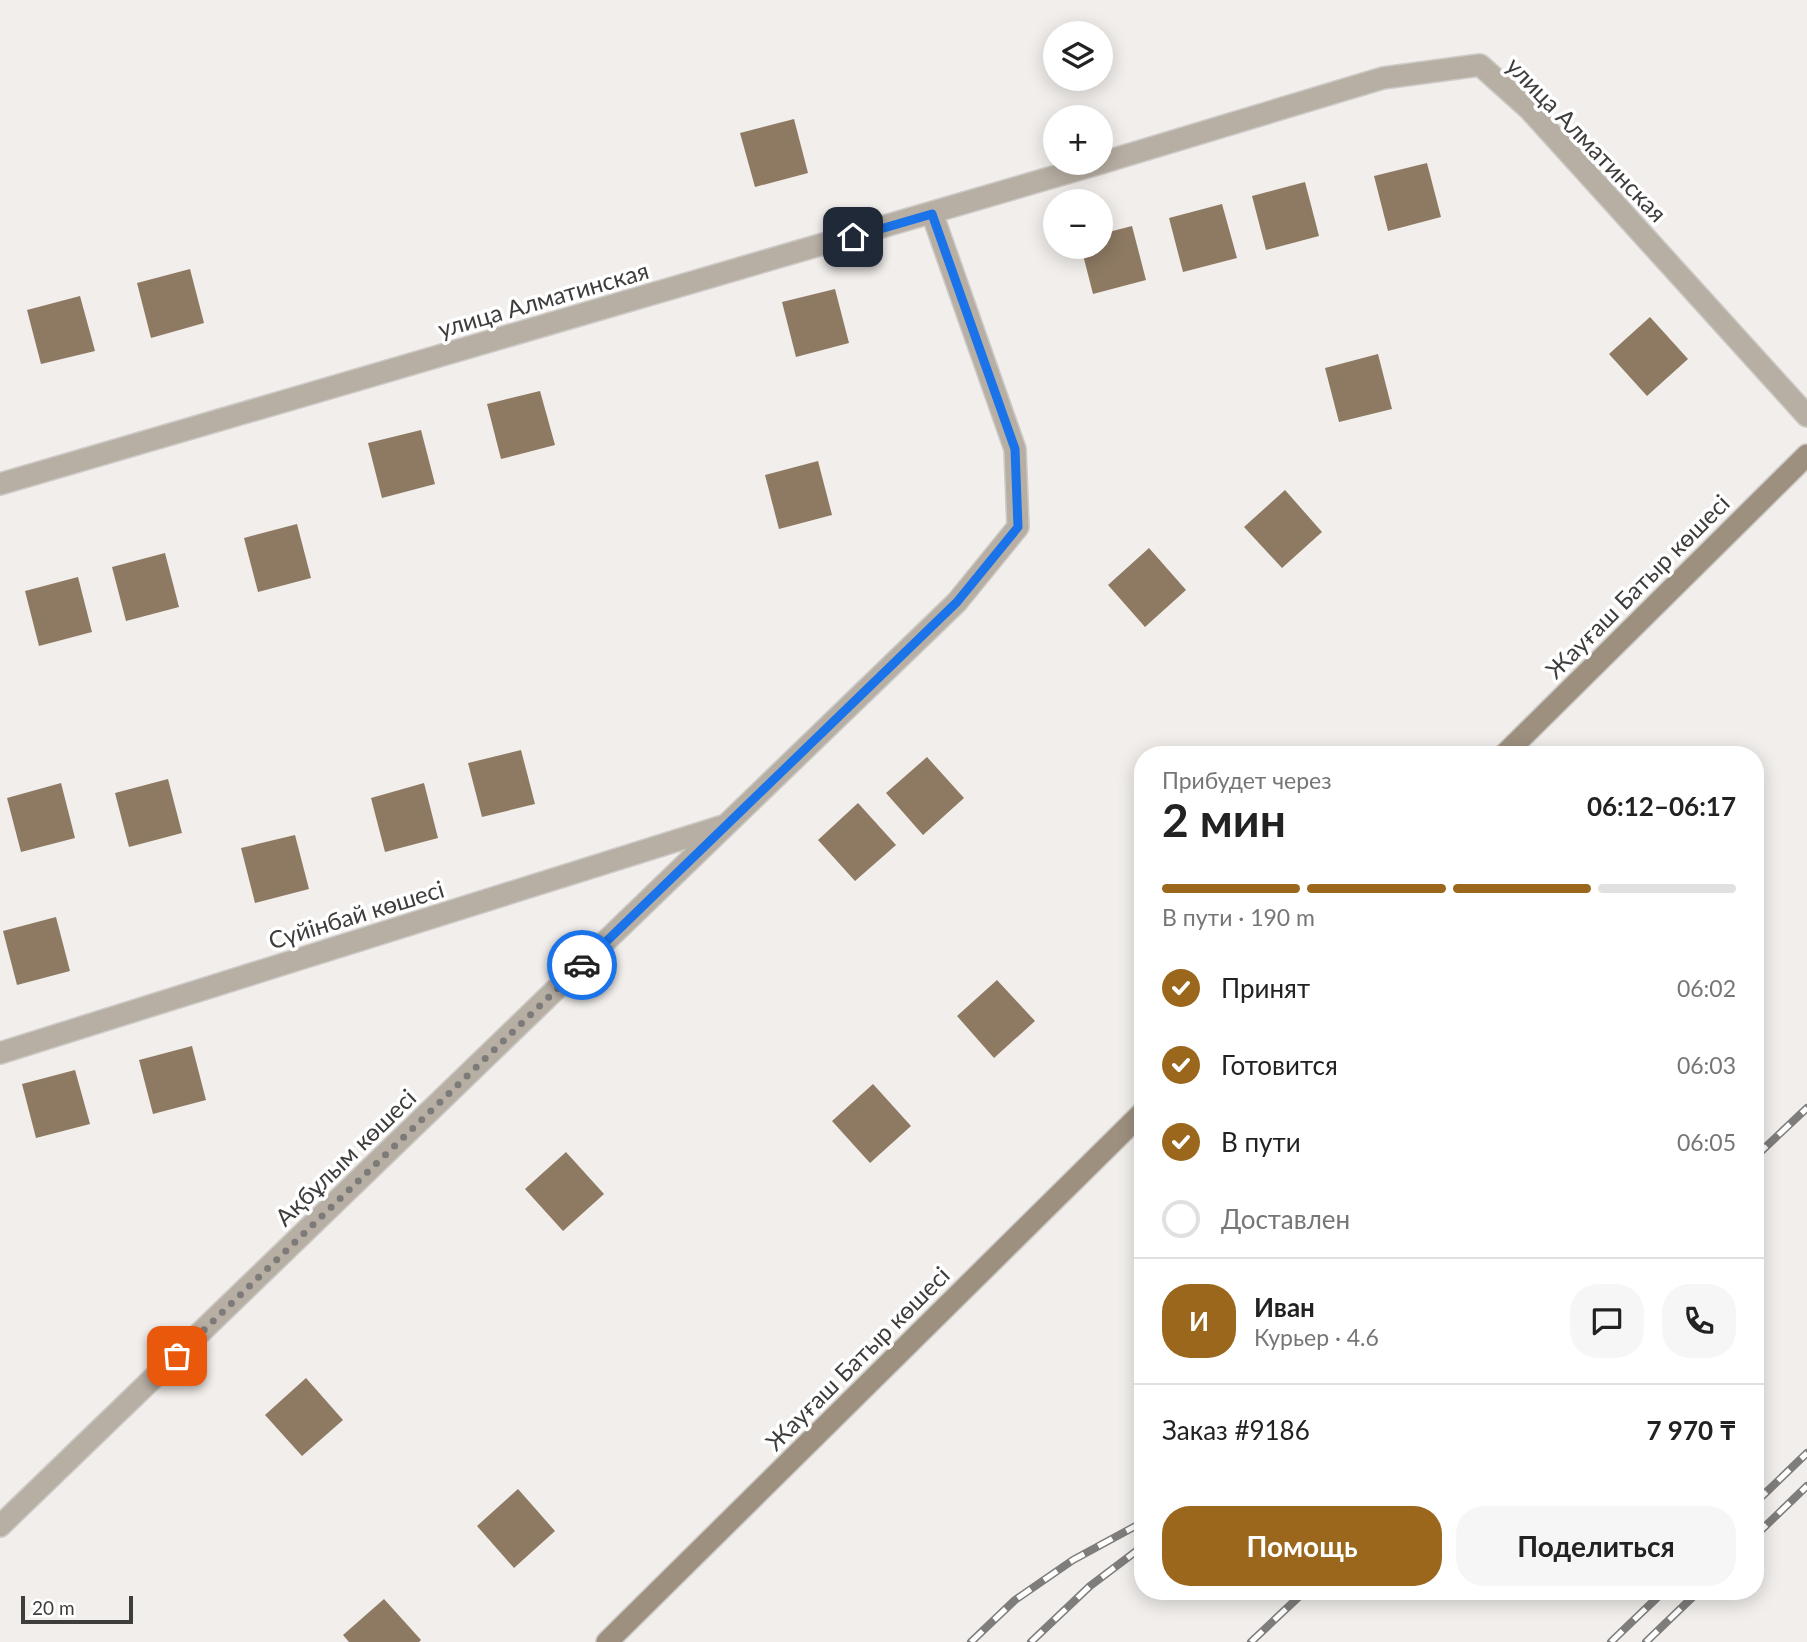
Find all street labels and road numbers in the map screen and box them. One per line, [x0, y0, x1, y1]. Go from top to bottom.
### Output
street label: улица Алматинская [1501, 51, 1673, 227]
street label: улица Алматинская [434, 255, 652, 343]
street label: Жауғаш Батыр көшесі [1539, 488, 1735, 684]
street label: Сүйінбай көшесі [265, 874, 447, 954]
street label: Ақбұлым көшесі [269, 1083, 421, 1231]
street label: Жауғаш Батыр көшесі [759, 1260, 955, 1456]

